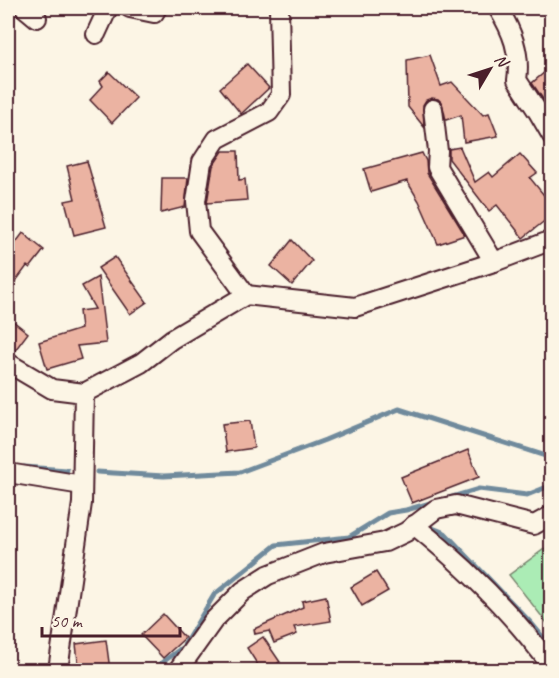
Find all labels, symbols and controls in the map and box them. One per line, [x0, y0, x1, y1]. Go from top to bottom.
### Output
north arrow [460, 39, 520, 99]
text: N [490, 50, 514, 73]
scale bar [42, 600, 180, 638]
text: 50 m [51, 610, 84, 632]

